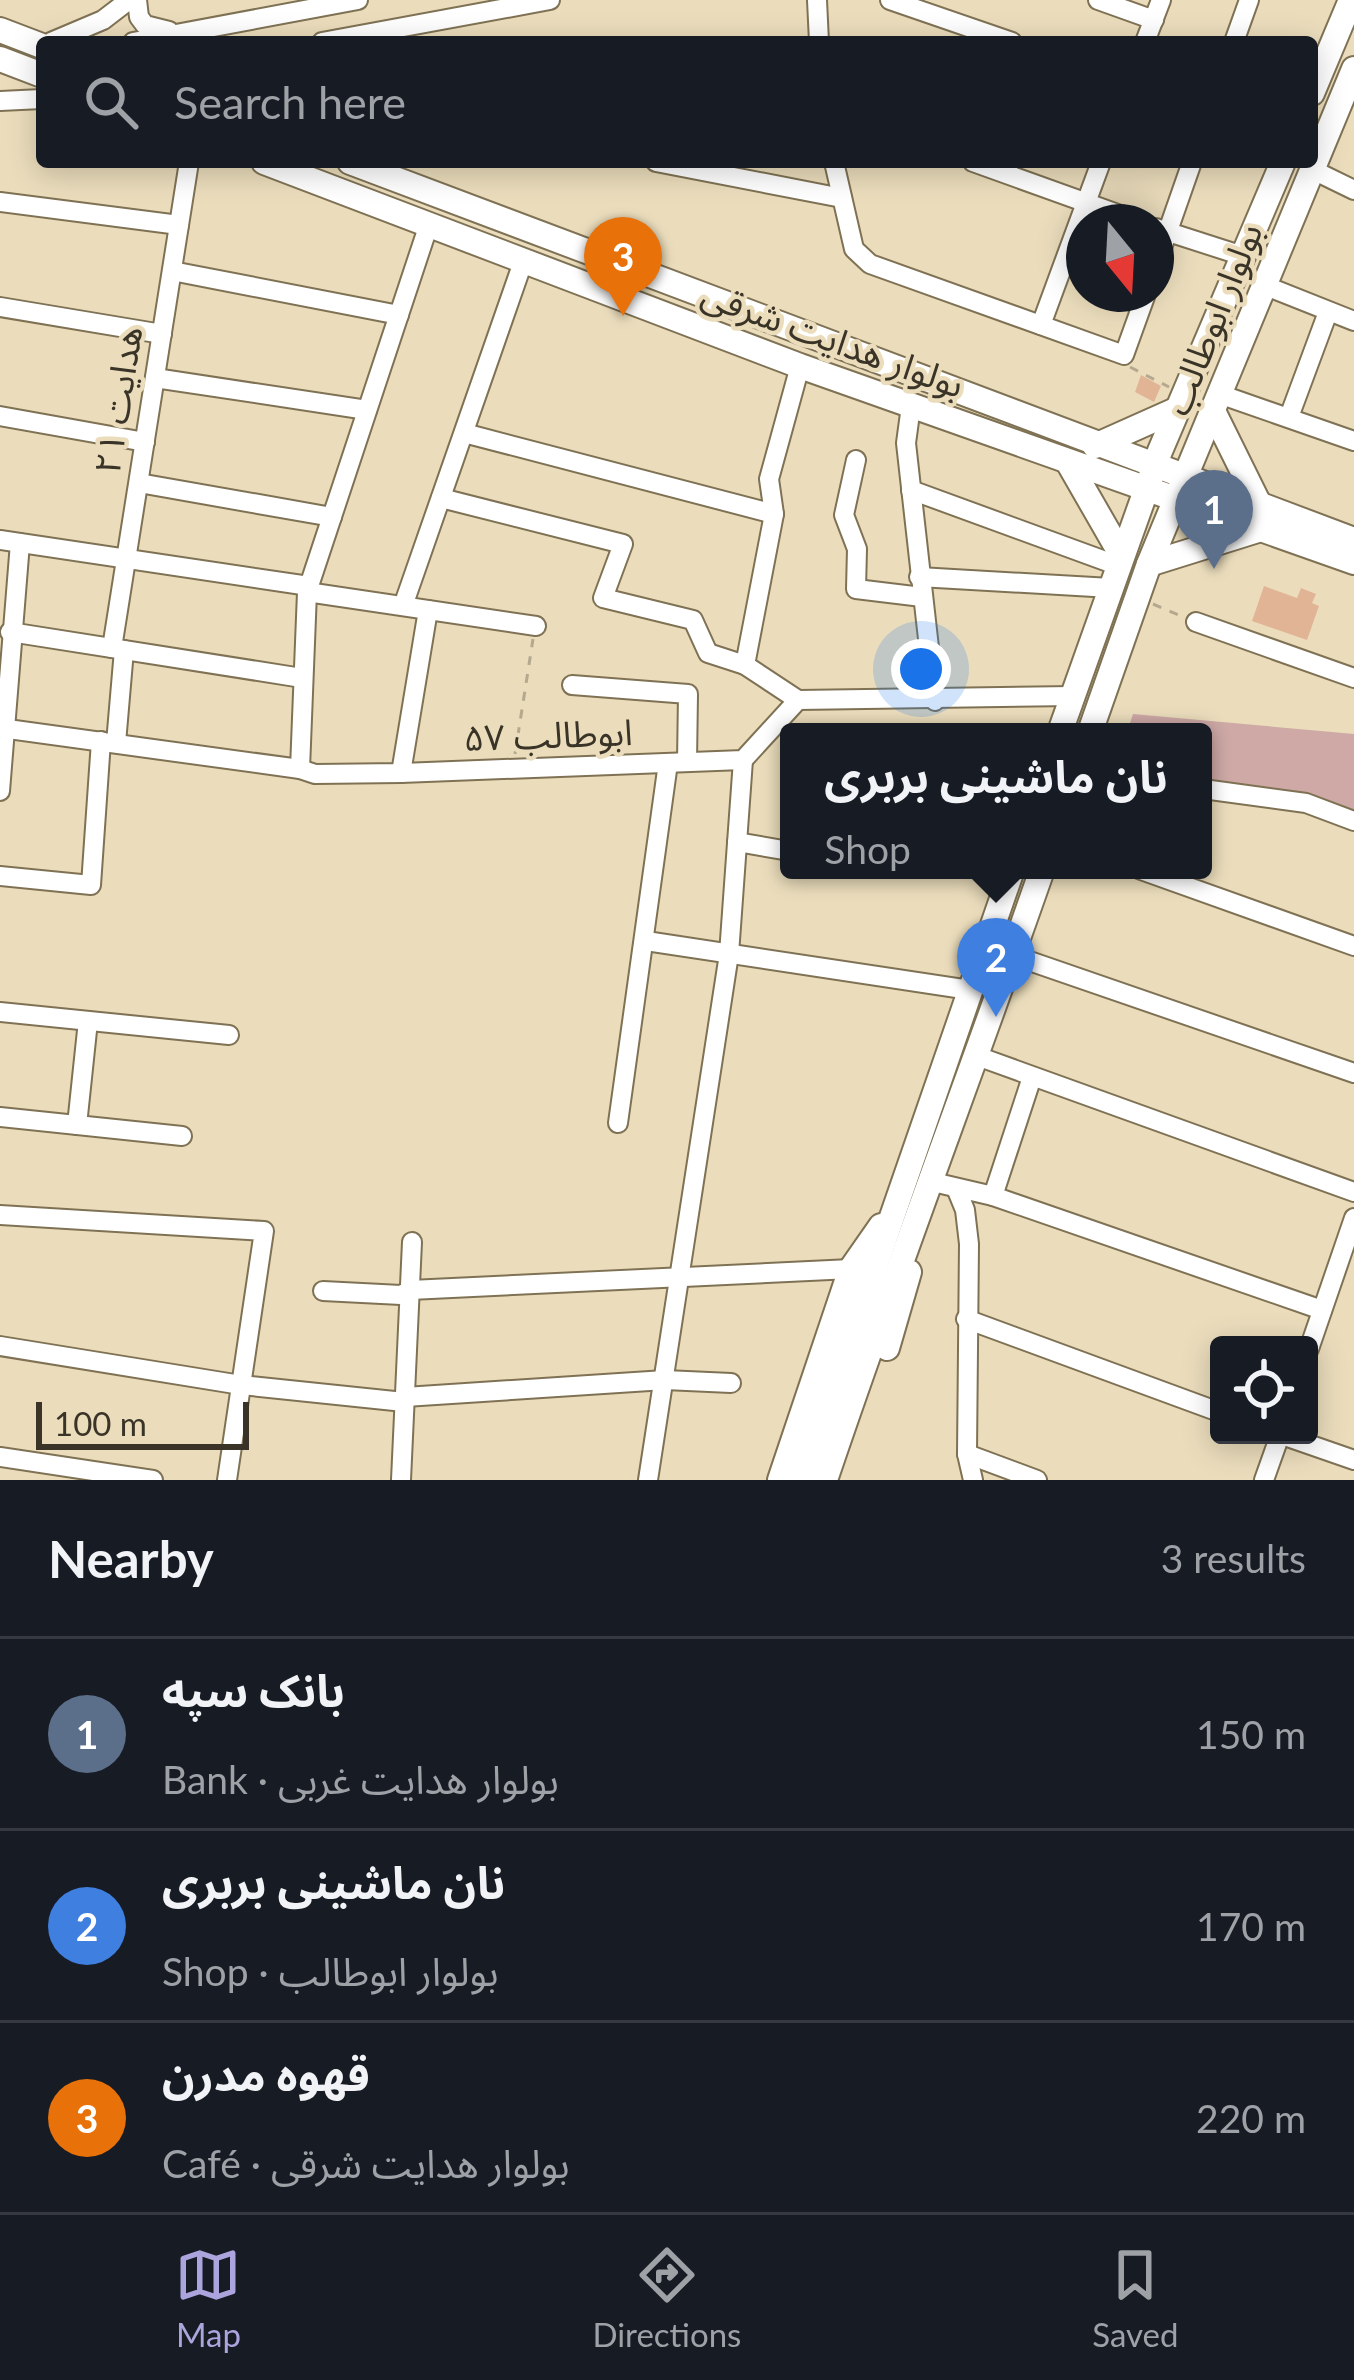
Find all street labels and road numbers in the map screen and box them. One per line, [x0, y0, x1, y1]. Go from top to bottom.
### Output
street label: بولوار ابوطالب [1154, 216, 1271, 421]
street label: بولوار هدایت شرقی [696, 270, 970, 407]
street label: هدایت ۲۱ [84, 323, 150, 477]
street label: ابوطالب ۵۷ [463, 709, 633, 760]

